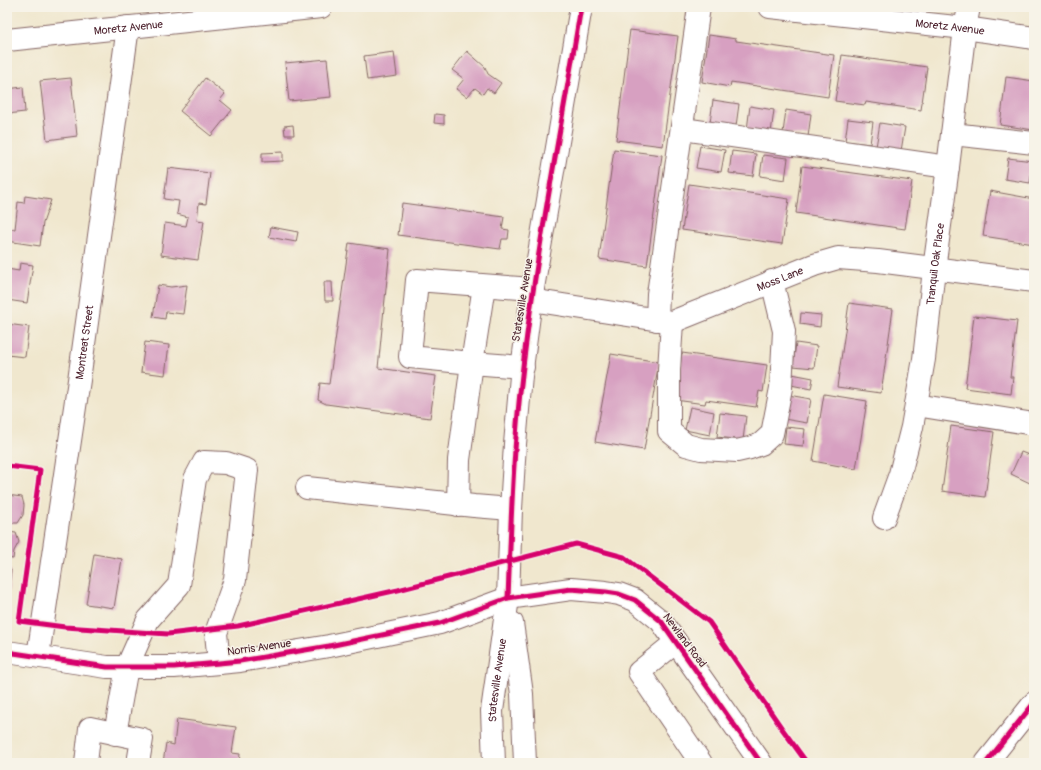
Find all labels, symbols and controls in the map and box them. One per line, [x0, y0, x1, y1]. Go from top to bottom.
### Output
street label: Moretz Avenue [915, 17, 986, 38]
street label: Moretz Avenue [93, 18, 164, 38]
street label: Tranquil Oak Place [924, 222, 947, 306]
street label: Statesville Avenue [509, 257, 536, 343]
street label: Moss Lane [755, 264, 806, 294]
street label: Montreat Street [73, 304, 96, 380]
street label: Newland Road [660, 611, 709, 670]
street label: Norris Avenue [226, 637, 292, 658]
street label: Statesville Avenue [486, 637, 509, 722]

